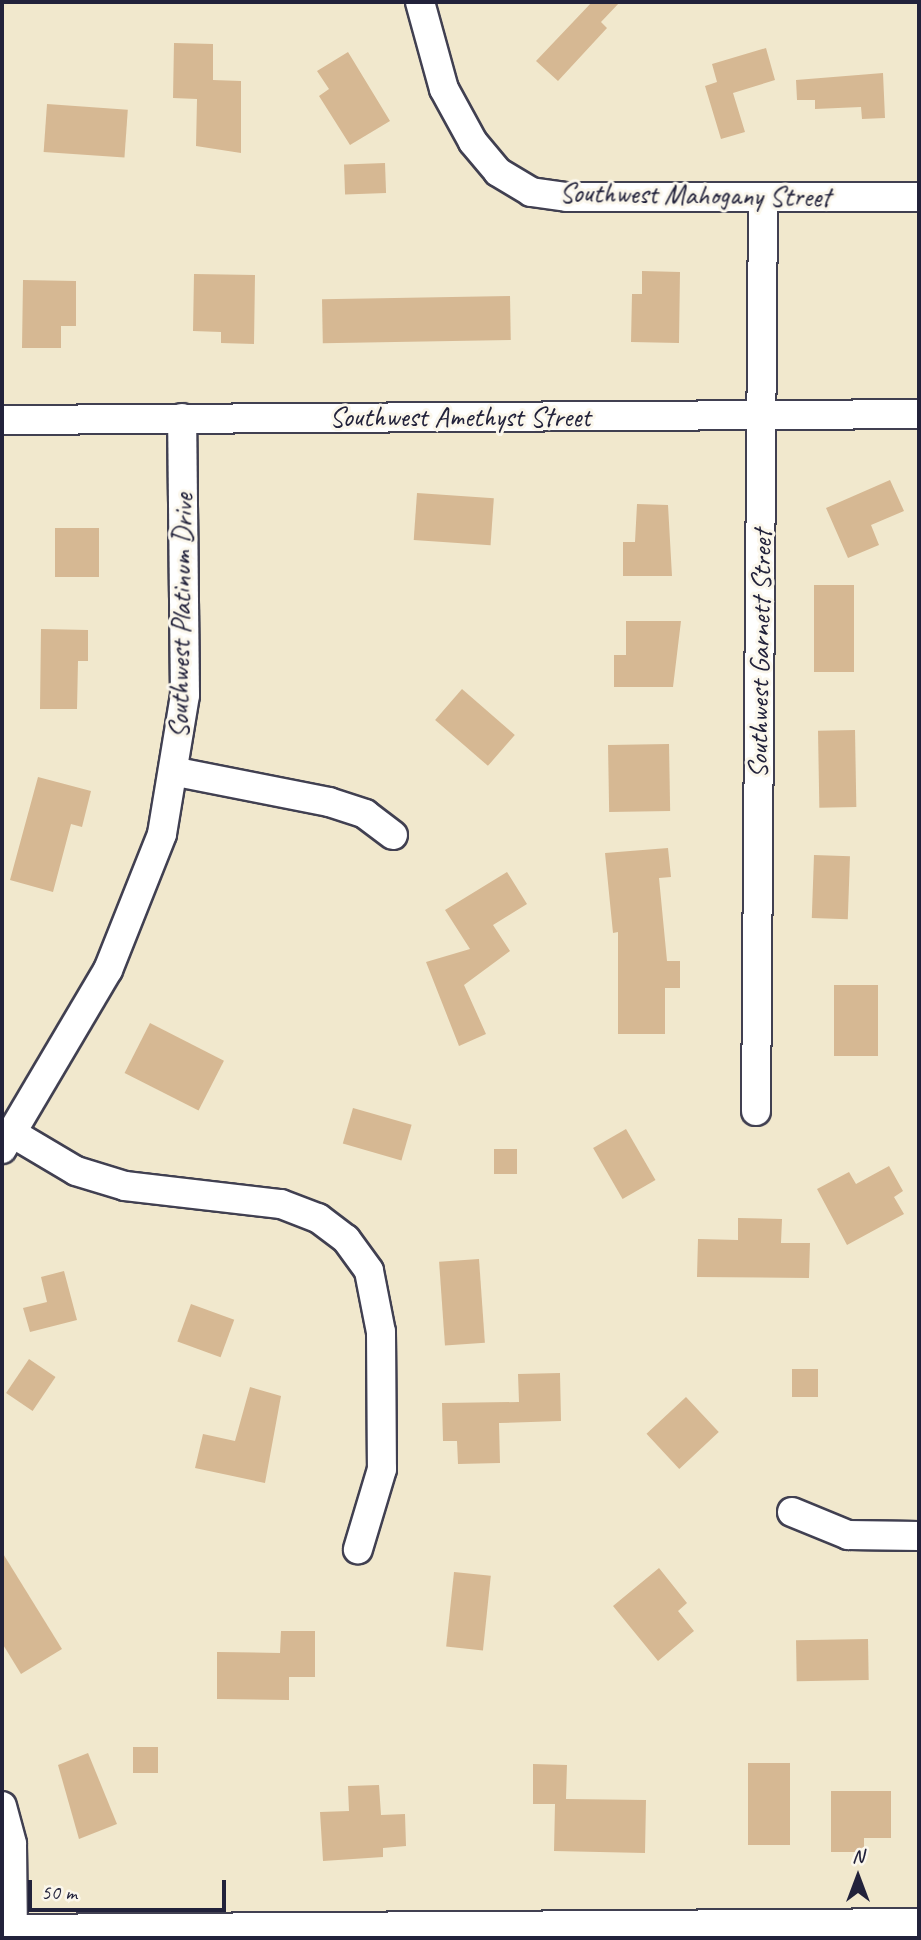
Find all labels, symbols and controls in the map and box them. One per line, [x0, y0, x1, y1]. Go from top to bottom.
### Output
street label: Southwest Mahogany Street [559, 176, 831, 214]
street label: Southwest Amethyst Street [329, 400, 591, 434]
street label: Southwest Platinum Drive [162, 493, 200, 739]
street label: Southwest Garnett Street [741, 529, 779, 779]
north arrow [823, 1842, 893, 1912]
text: N [852, 1844, 864, 1868]
scale bar [32, 1867, 229, 1911]
text: 50 m [41, 1879, 77, 1905]

